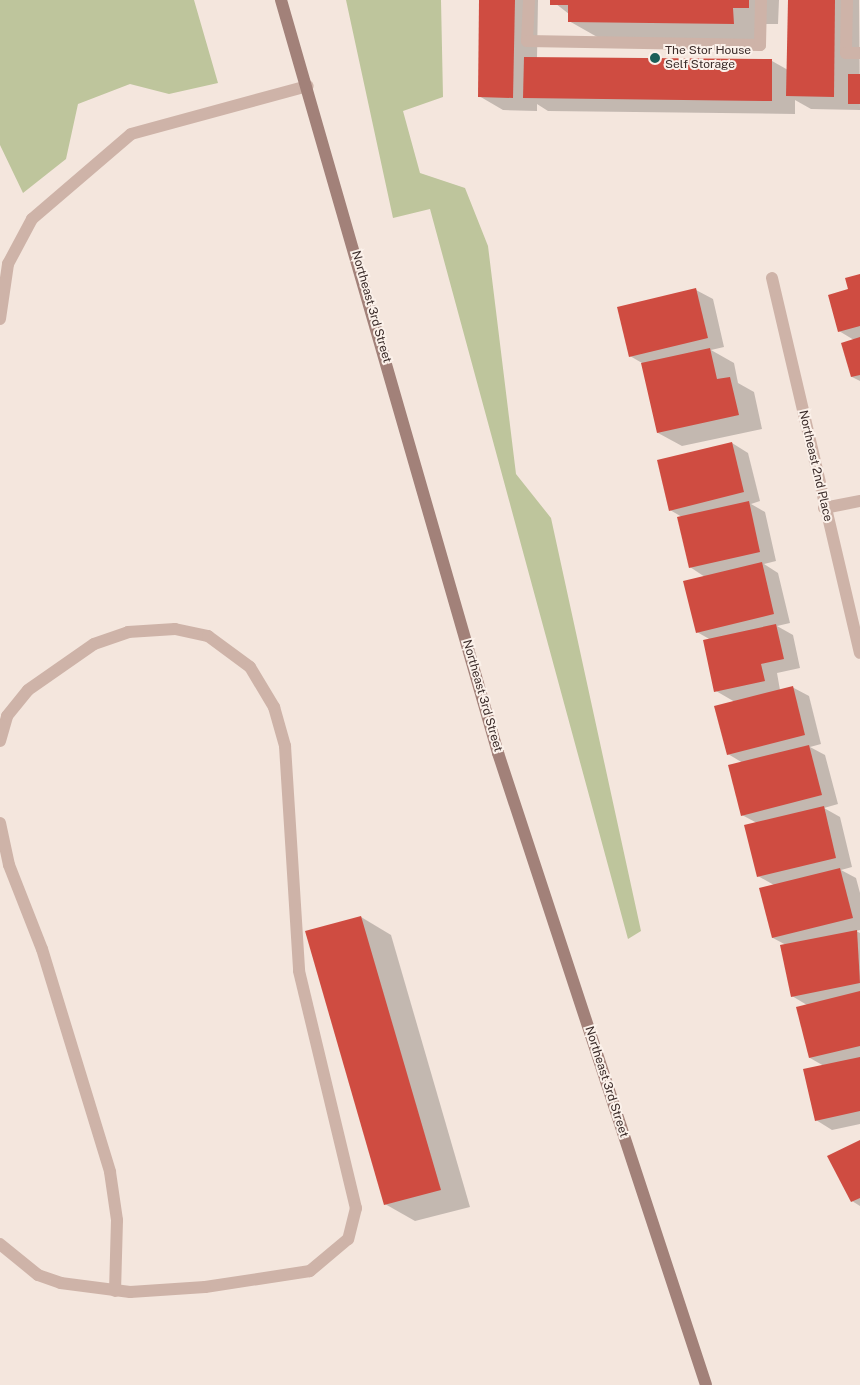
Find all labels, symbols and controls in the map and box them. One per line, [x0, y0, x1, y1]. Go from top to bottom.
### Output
place label: The Stor House Self Storage [665, 44, 751, 72]
marker: The Stor House Self Storage [649, 52, 661, 64]
street label: Northeast 3rd Street [348, 249, 394, 365]
street label: Northeast 2nd Place [795, 409, 835, 523]
street label: Northeast 3rd Street [459, 638, 505, 754]
street label: Northeast 3rd Street [581, 1025, 631, 1139]

